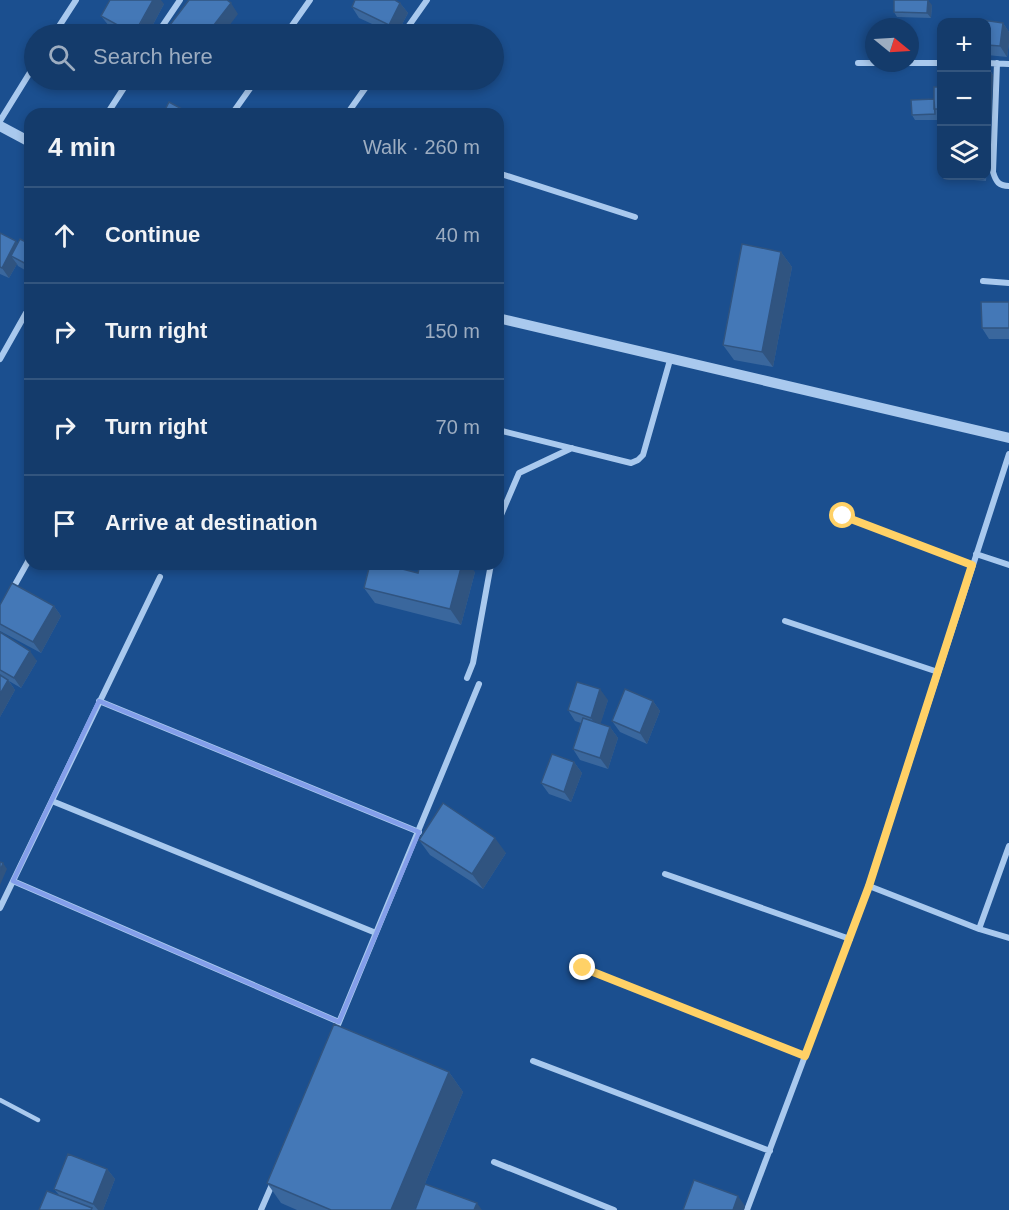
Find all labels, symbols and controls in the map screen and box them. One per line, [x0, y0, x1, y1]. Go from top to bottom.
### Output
north arrow [865, 18, 919, 72]
map controls [937, 18, 991, 180]
button: + [937, 18, 991, 72]
search box [24, 24, 504, 90]
icon: search [45, 41, 78, 74]
text: Search here [93, 44, 213, 69]
button: − [937, 72, 991, 126]
button: layers [937, 126, 991, 180]
text: 4 min [48, 132, 116, 162]
text: Walk · 260 m [363, 136, 480, 158]
icon: ahead [48, 219, 81, 252]
text: Continue [105, 222, 200, 247]
text: 40 m [436, 224, 480, 246]
icon: right [48, 315, 81, 348]
text: Turn right [105, 318, 207, 343]
text: 150 m [424, 320, 480, 342]
icon: right [48, 411, 81, 444]
text: Turn right [105, 414, 207, 439]
text: 70 m [436, 416, 480, 438]
route start [829, 502, 855, 528]
icon: arrive [48, 507, 81, 540]
text: Arrive at destination [105, 510, 318, 535]
route end [569, 954, 595, 980]

